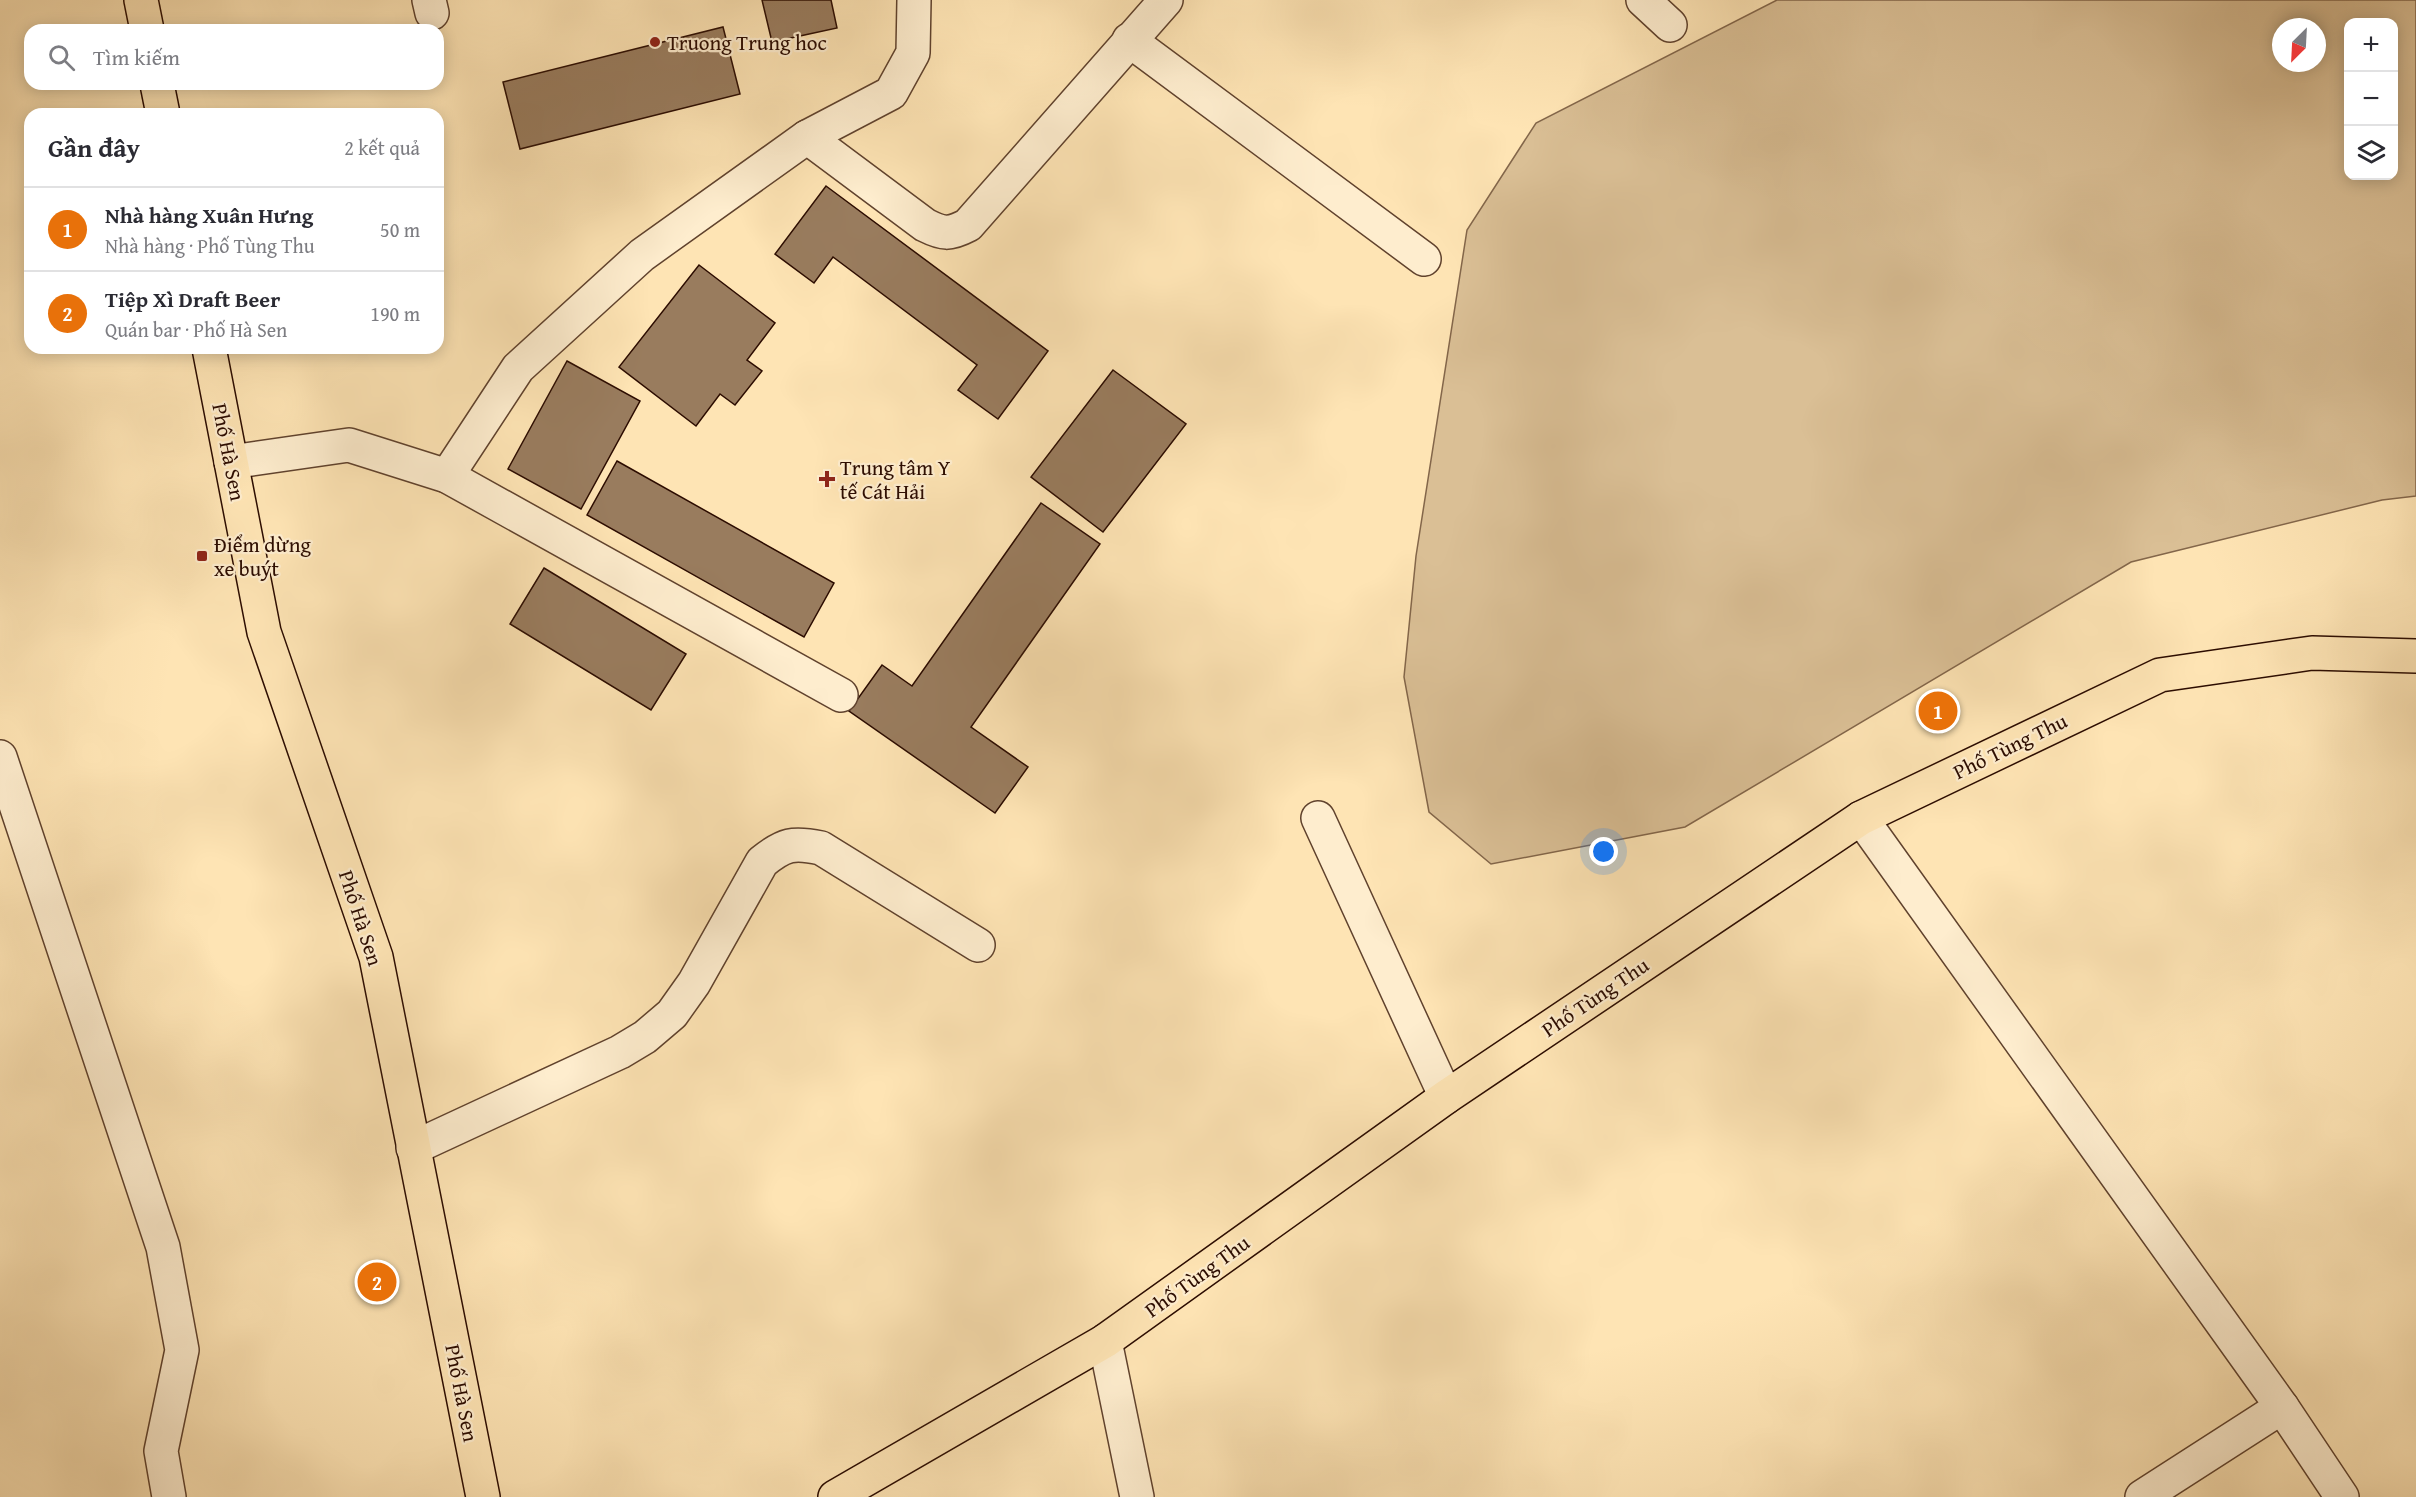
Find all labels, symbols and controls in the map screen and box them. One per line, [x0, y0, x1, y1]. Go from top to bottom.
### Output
north arrow [2272, 18, 2326, 72]
map controls [2344, 18, 2398, 180]
button: + [2344, 18, 2398, 72]
search box [24, 24, 444, 90]
place label: Truong Trung hoc [667, 27, 827, 58]
marker: Truong Trung hoc [648, 35, 662, 49]
icon: search [45, 41, 78, 74]
text: Tìm kiếm [93, 41, 180, 73]
button: − [2344, 72, 2398, 126]
button: layers [2344, 126, 2398, 180]
text: Gần đây [48, 128, 140, 167]
text: 2 kết quả [344, 133, 420, 162]
text: Nhà hàng Xuân Hưng [105, 199, 313, 231]
text: 1 [62, 215, 73, 244]
text: 50 m [380, 215, 420, 244]
text: Nhà hàng · Phố Tùng Thu [105, 231, 315, 260]
text: Tiệp Xì Draft Beer [105, 283, 280, 315]
text: 2 [62, 299, 73, 328]
text: 190 m [370, 299, 420, 328]
text: Quán bar · Phố Hà Sen [105, 315, 287, 344]
street label: Phố Hà Sen [204, 401, 254, 504]
place label: Trung tâm Y tế Cát Hải [840, 452, 951, 507]
marker: Trung tâm Y tế Cát Hải [818, 470, 836, 488]
place label: Điểm dừng xe buýt [214, 529, 312, 584]
marker: Điểm dừng xe buýt [195, 549, 209, 563]
pin: 1 [1918, 688, 1958, 734]
street label: Phố Tùng Thu [1948, 705, 2073, 787]
your location [1589, 837, 1618, 866]
street label: Phố Hà Sen [331, 866, 391, 970]
street label: Phố Tùng Thu [1535, 949, 1655, 1044]
street label: Phố Tùng Thu [1138, 1227, 1257, 1325]
pin: 2 [358, 1260, 397, 1304]
street label: Phố Hà Sen [437, 1342, 487, 1445]

